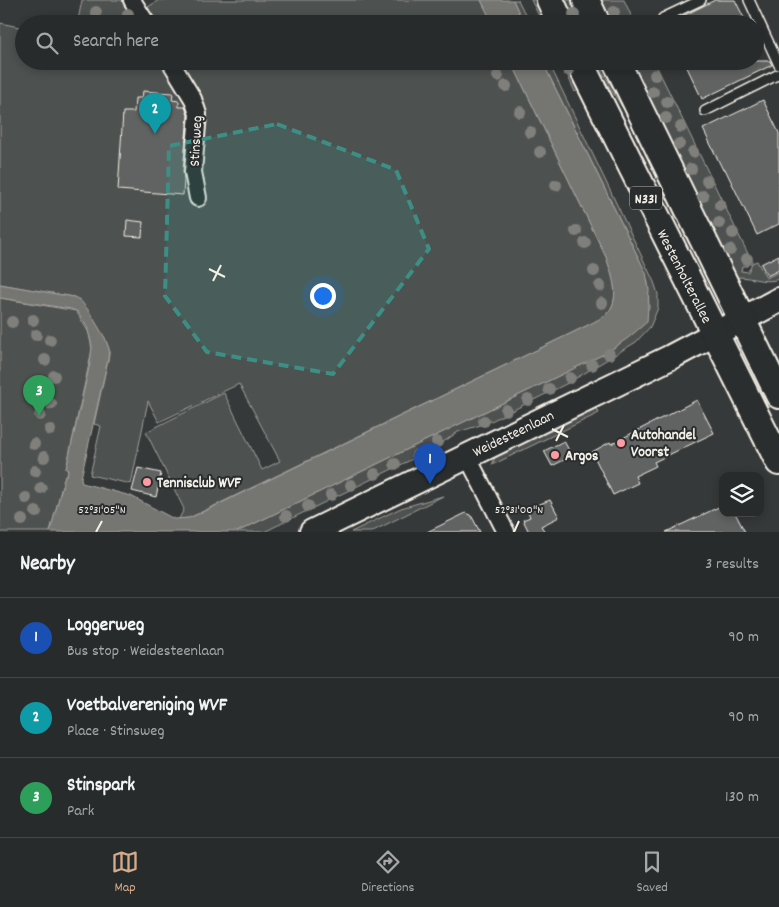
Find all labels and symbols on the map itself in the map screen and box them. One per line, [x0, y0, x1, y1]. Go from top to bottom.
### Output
pin: 2 [139, 93, 171, 134]
street label: Stinsweg [185, 115, 209, 167]
road number: N331 [630, 187, 662, 210]
street label: Westenholterallee [650, 226, 717, 328]
your location [310, 283, 336, 309]
pin: 3 [23, 375, 55, 416]
street label: Weidesteenlaan [469, 406, 558, 464]
place label: Autohandel Voorst [631, 425, 696, 464]
marker: Autohandel Voorst [615, 437, 627, 449]
pin: 1 [414, 443, 446, 484]
place label: Argos [565, 446, 598, 468]
marker: Argos [549, 449, 561, 461]
place label: Tennisclub WVF [157, 473, 241, 495]
marker: Tennisclub WVF [141, 476, 153, 488]
text: 52°31'05"N [78, 502, 126, 519]
text: 52°31'00"N [495, 502, 543, 519]

